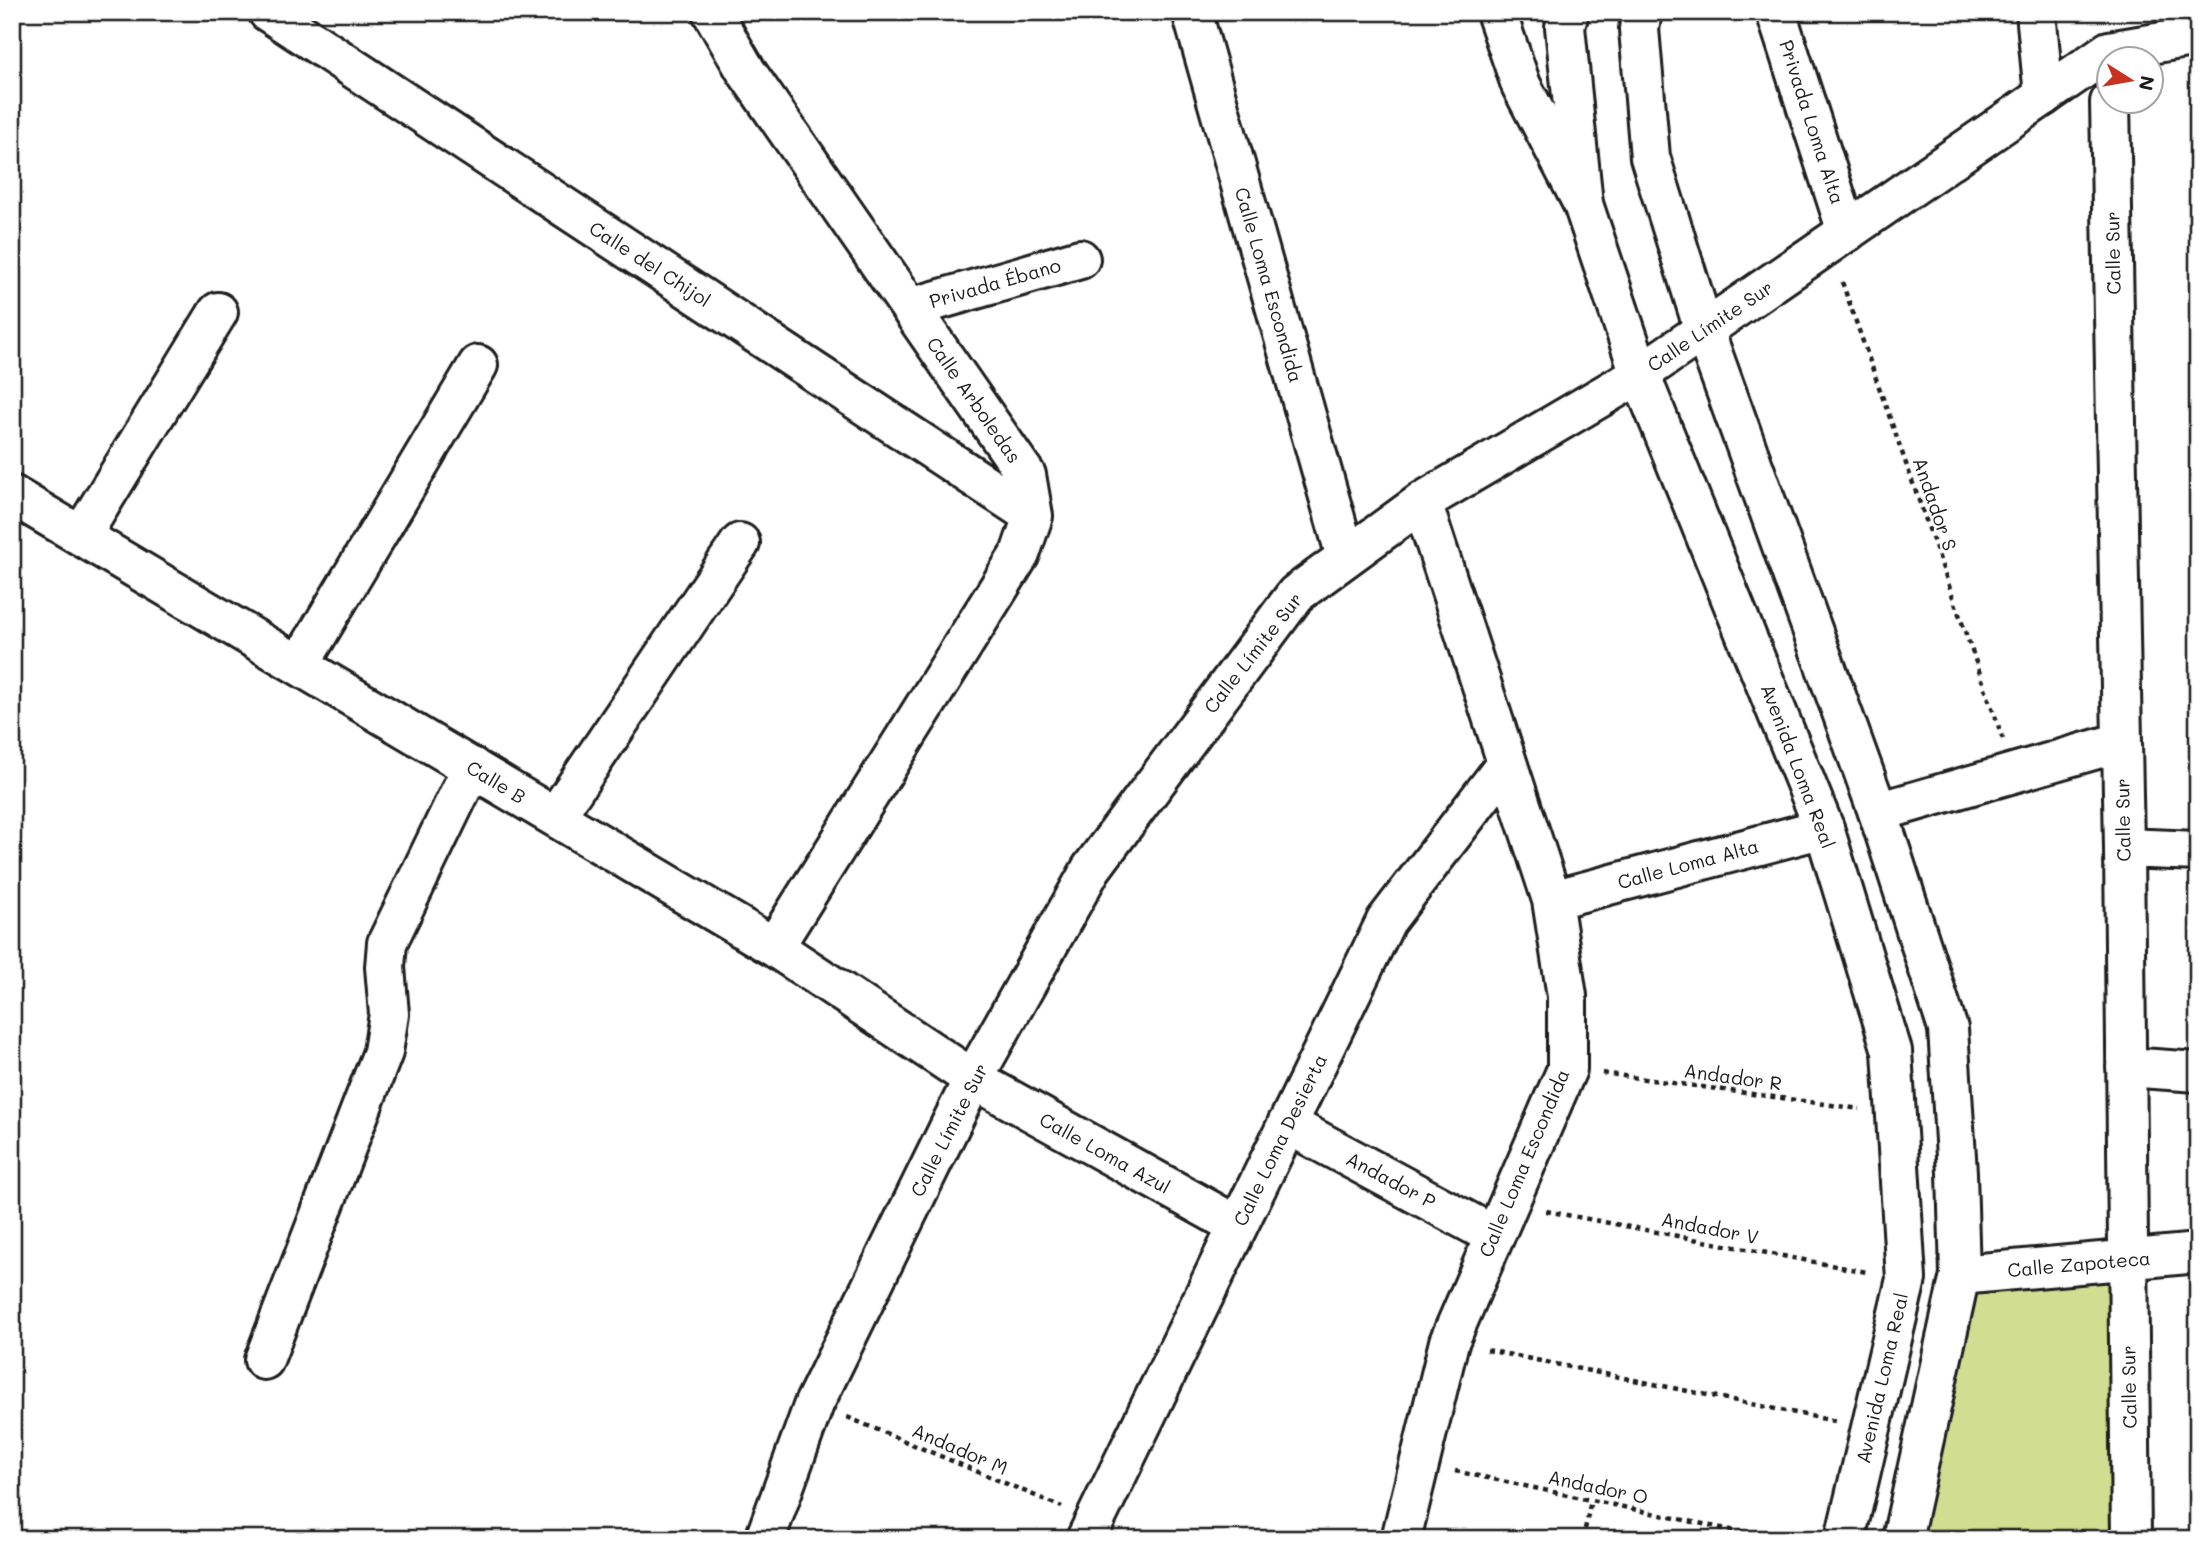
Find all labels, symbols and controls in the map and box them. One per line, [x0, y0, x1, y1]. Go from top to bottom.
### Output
street label: Privada Loma Alta [1774, 37, 1851, 207]
north arrow [2094, 46, 2164, 116]
text: N [2134, 74, 2161, 93]
street label: Calle Loma Escondida [1230, 184, 1309, 385]
street label: Calle Sur [2099, 211, 2126, 295]
street label: Calle del Chijol [585, 215, 716, 312]
street label: Privada Ébano [926, 252, 1063, 313]
street label: Calle Límite Sur [1642, 274, 1777, 377]
street label: Calle Arboledas [922, 332, 1027, 468]
street label: Andador S [1908, 454, 1963, 554]
street label: Calle Límite Sur [1198, 587, 1308, 718]
street label: Avenida Loma Real [1756, 680, 1841, 852]
street label: Calle B [462, 754, 530, 809]
street label: Calle Sur [2109, 778, 2136, 862]
street label: Calle Loma Alta [1615, 833, 1761, 894]
street label: Calle Loma Desierta [1227, 1050, 1332, 1230]
street label: Andador R [1682, 1057, 1784, 1096]
street label: Calle Límite Sur [904, 1059, 993, 1201]
street label: Calle Loma Escondida [1473, 1065, 1574, 1261]
street label: Calle Loma Azul [1035, 1106, 1175, 1199]
street label: Andador P [1342, 1145, 1441, 1214]
street label: Andador V [1659, 1206, 1761, 1249]
street label: Calle Zapoteca [2006, 1245, 2152, 1282]
street label: Avenida Loma Real [1850, 1290, 1913, 1466]
street label: Calle Sur [2115, 1345, 2142, 1429]
street label: Andador M [909, 1417, 1012, 1480]
street label: Andador O [1546, 1464, 1650, 1509]

